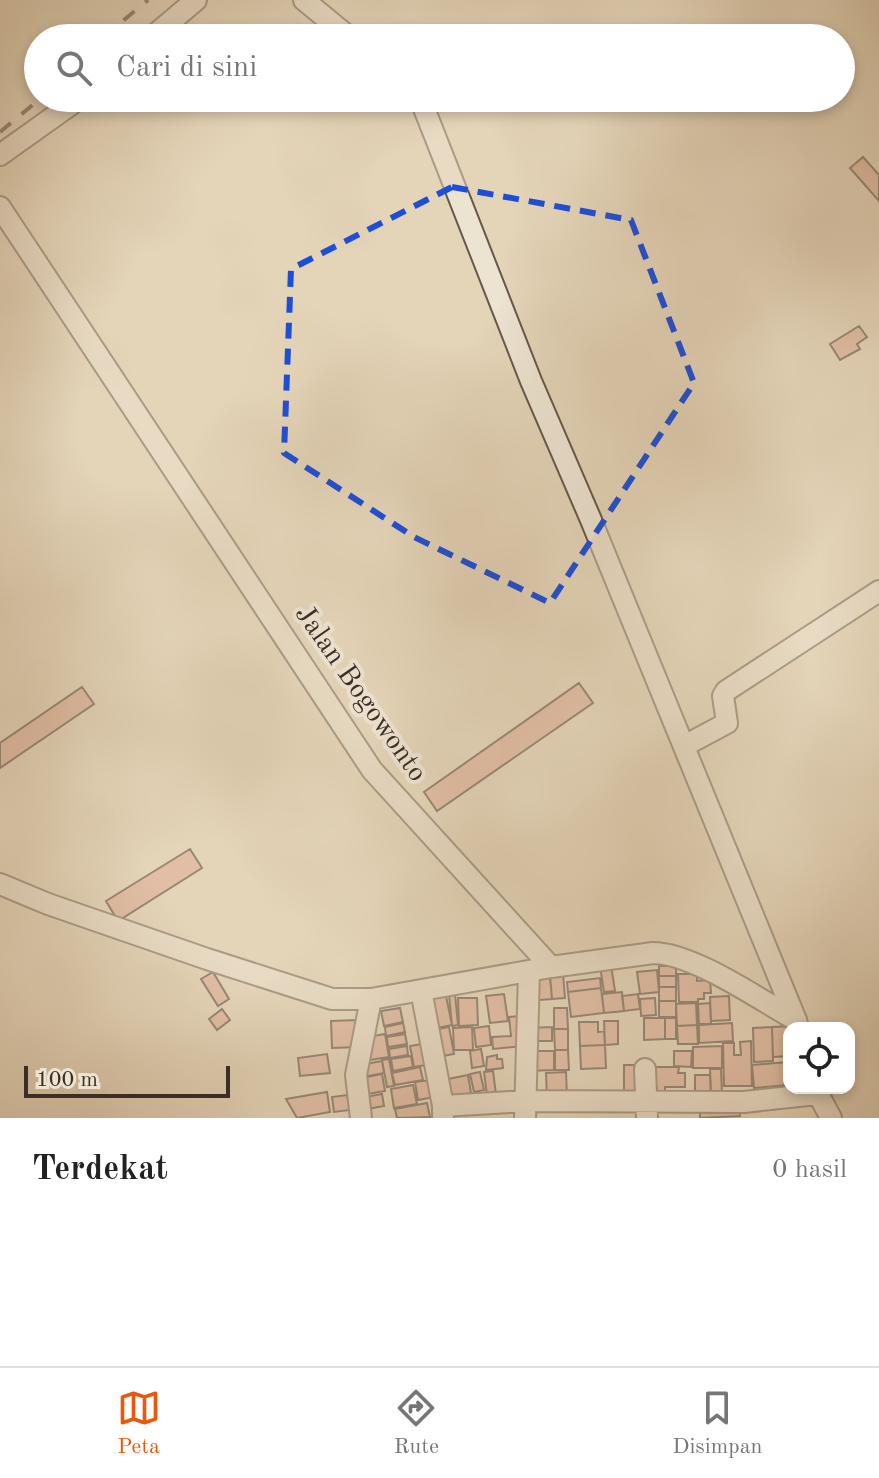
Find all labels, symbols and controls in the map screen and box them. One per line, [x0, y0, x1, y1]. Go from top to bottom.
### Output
search box [24, 24, 855, 112]
icon: search [52, 46, 96, 90]
text: Cari di sini [116, 53, 257, 83]
street label: Jalan Bogowonto [289, 601, 431, 787]
map controls [783, 1022, 855, 1094]
button: locate [783, 1022, 855, 1094]
scale bar [24, 1062, 230, 1098]
text: 100 m [36, 1069, 98, 1091]
text: Terdekat [32, 1153, 168, 1187]
text: 0 hasil [772, 1157, 847, 1183]
tab: Peta [117, 1386, 161, 1461]
tab: Rute [394, 1386, 439, 1461]
tab: Disimpan [672, 1386, 762, 1461]

